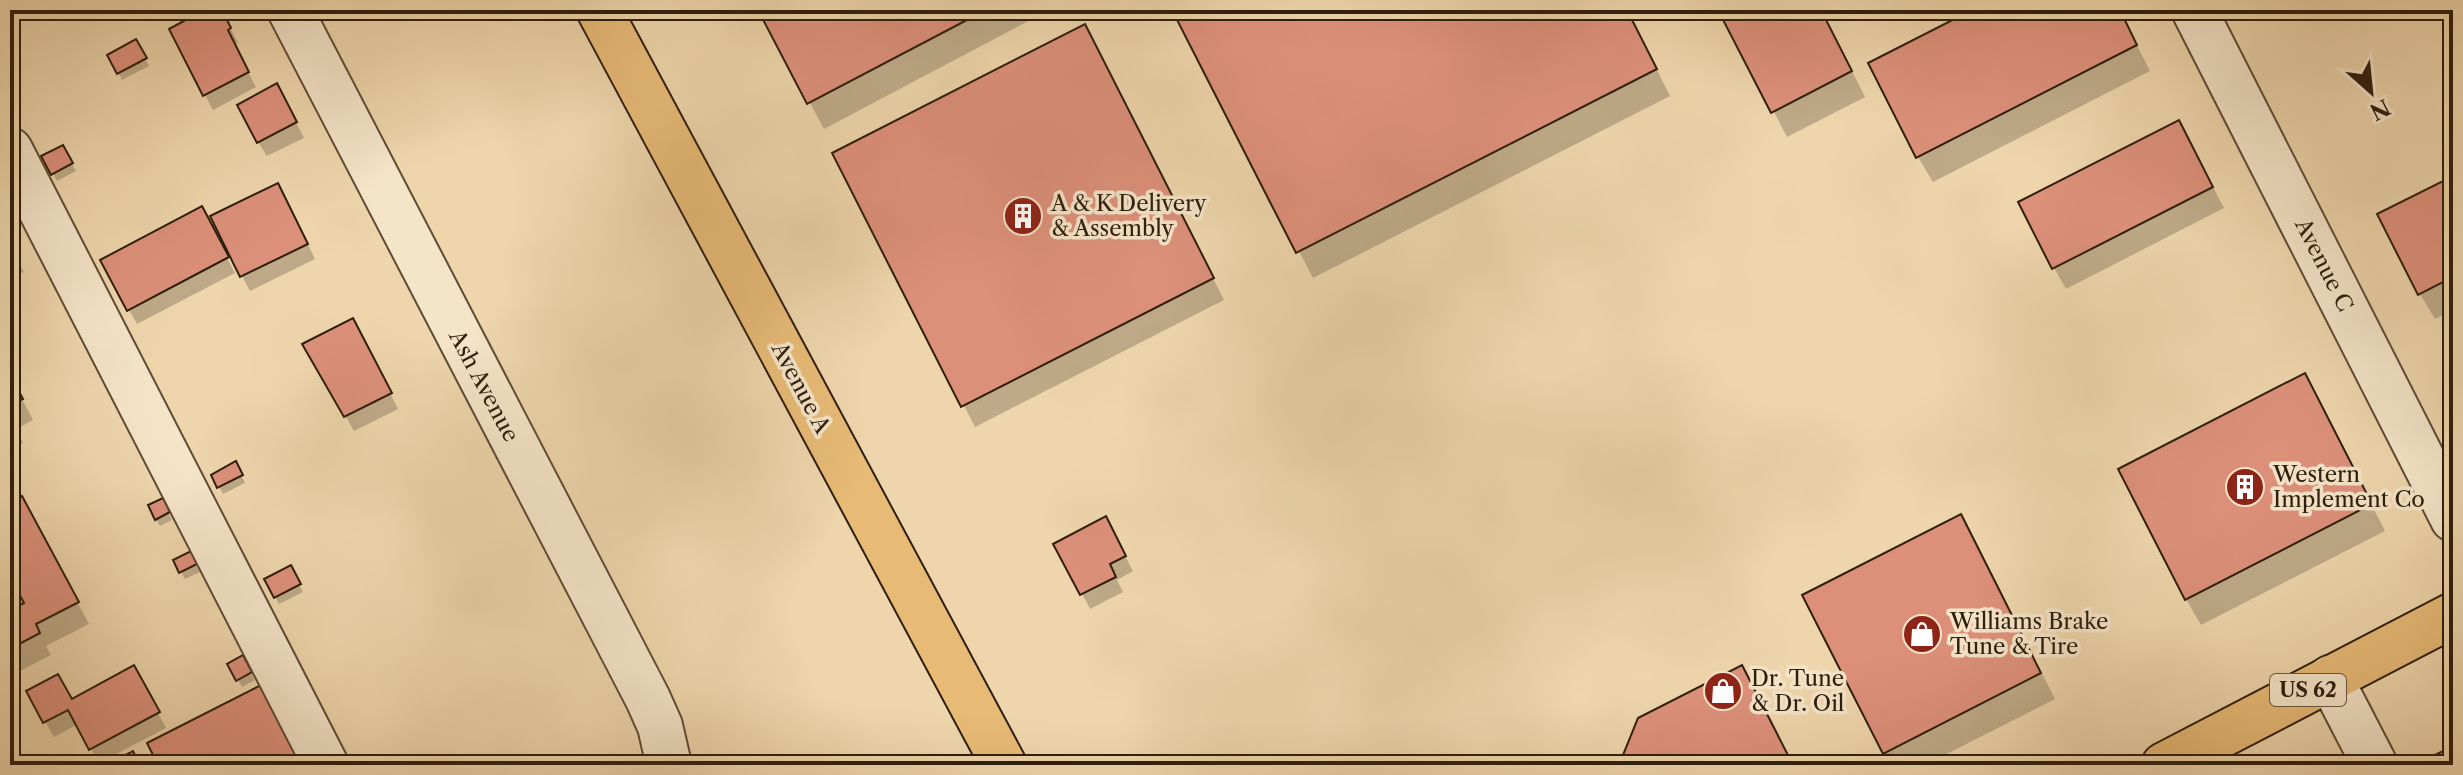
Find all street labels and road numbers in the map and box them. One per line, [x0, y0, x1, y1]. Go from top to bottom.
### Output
street label: Avenue C [2289, 213, 2359, 316]
street label: Ash Avenue [443, 325, 525, 447]
street label: Avenue A [765, 337, 837, 439]
road number: US 62 [2270, 674, 2346, 706]

